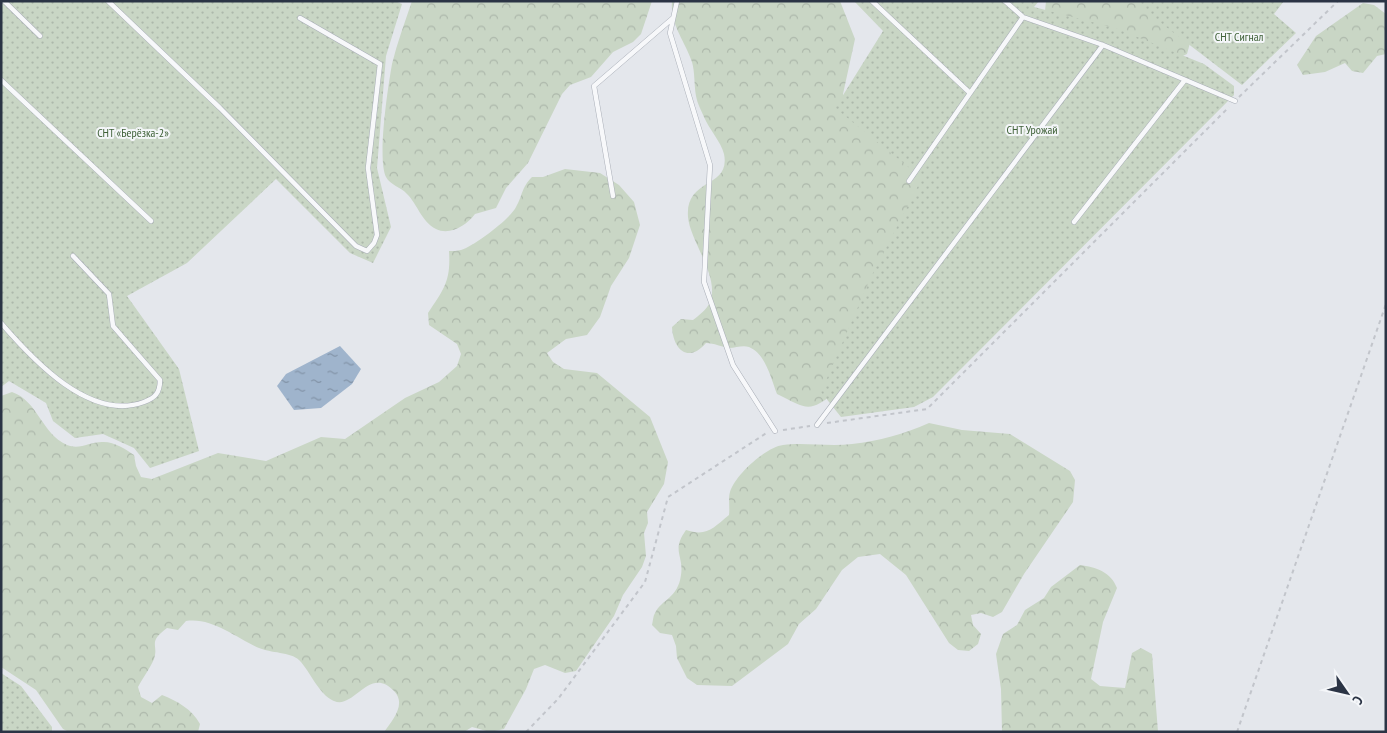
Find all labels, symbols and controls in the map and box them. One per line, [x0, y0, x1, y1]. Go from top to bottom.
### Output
park label: СНТ Сигнал [1215, 29, 1263, 44]
park label: СНТ Урожай [1007, 122, 1057, 137]
park label: СНТ «Берёзка-2» [97, 125, 169, 140]
north arrow [1322, 668, 1372, 718]
text: С [1348, 693, 1367, 708]

